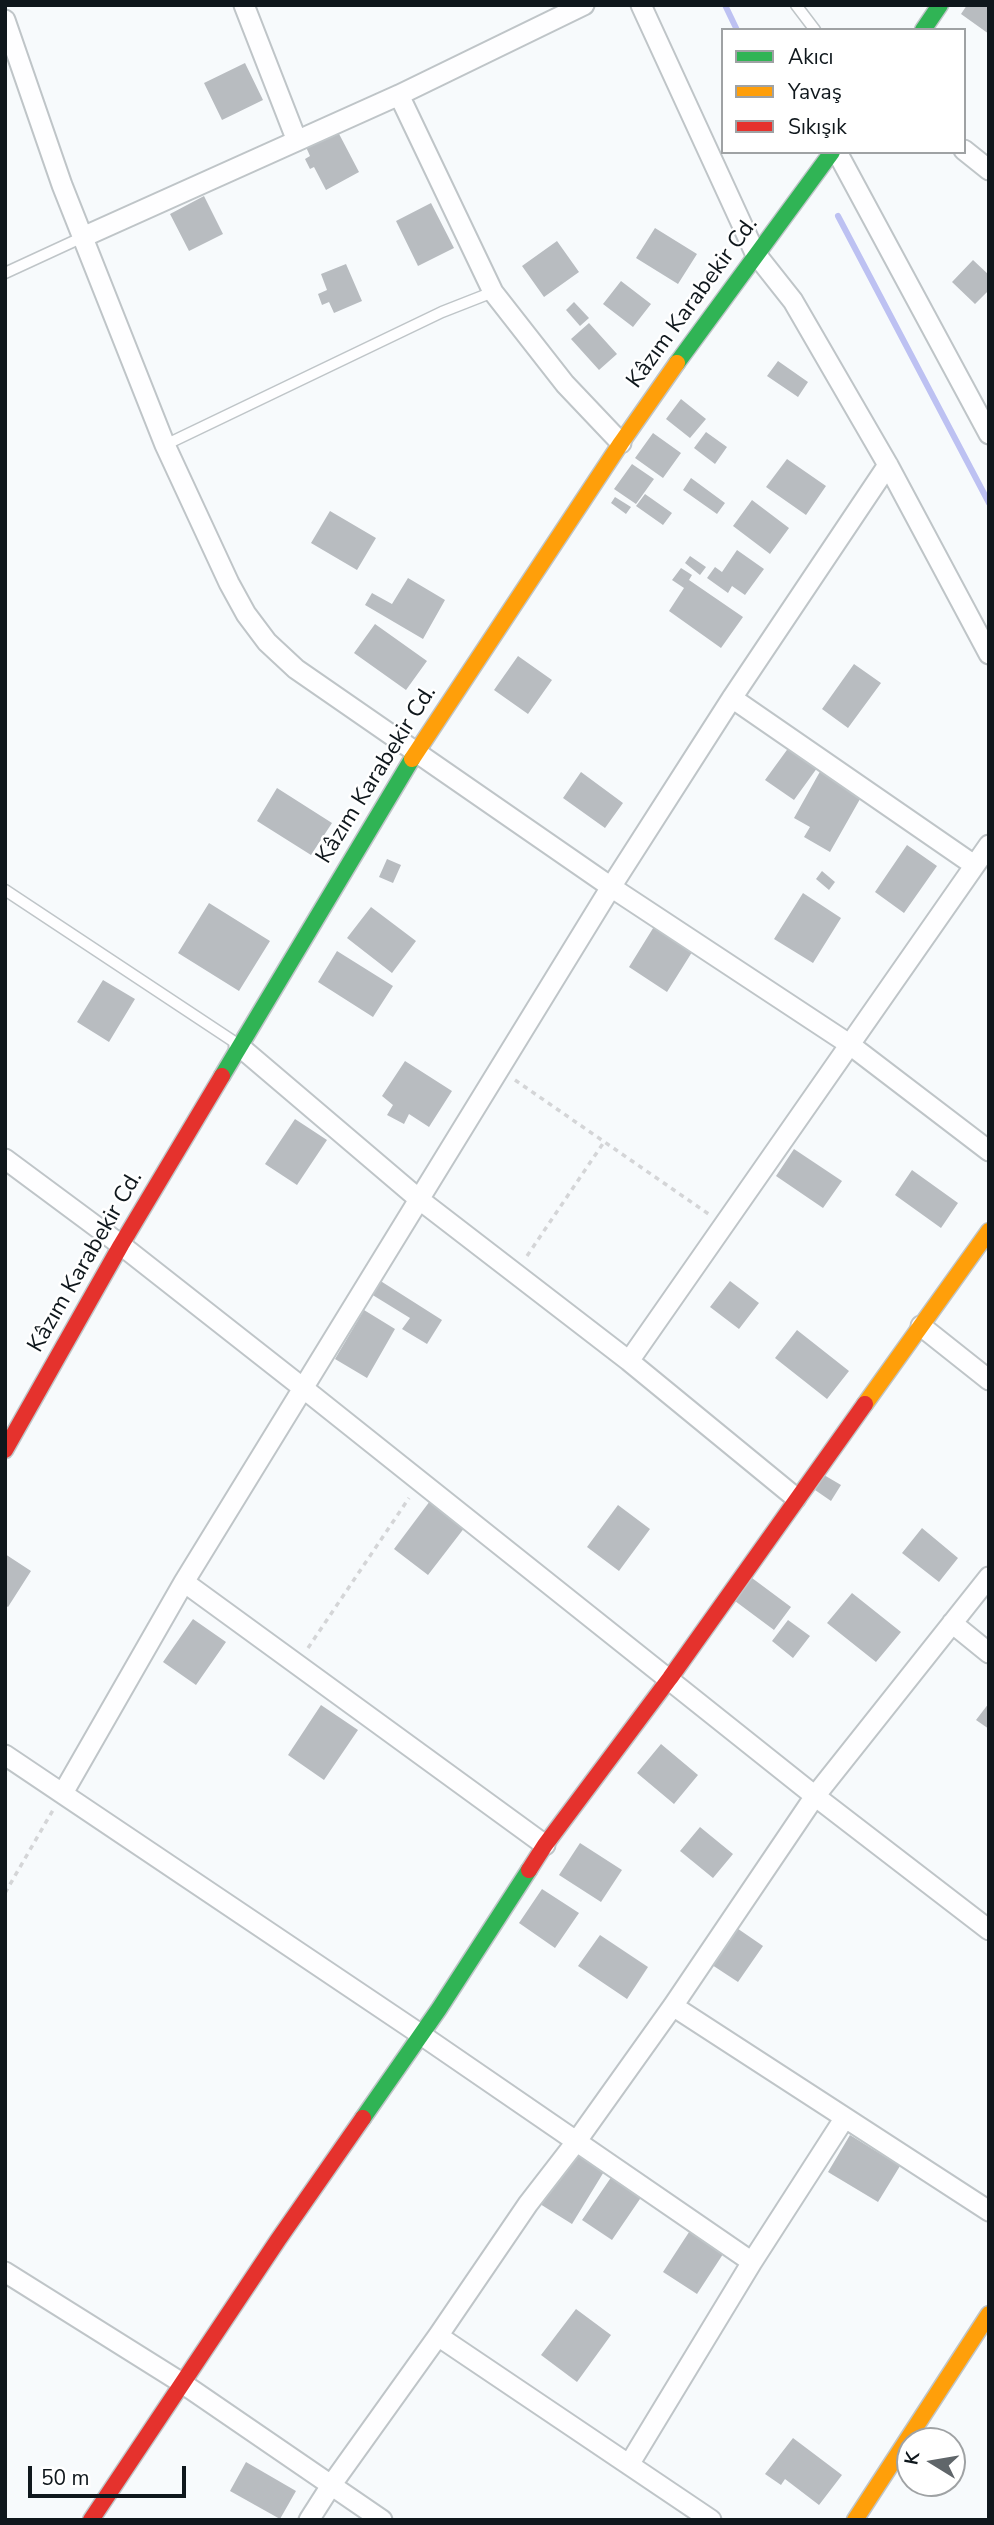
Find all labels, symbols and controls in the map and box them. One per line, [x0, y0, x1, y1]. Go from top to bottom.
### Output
legend [721, 28, 966, 154]
text: Akıcı [788, 43, 833, 71]
text: Yavaş [788, 78, 842, 106]
text: Sıkışık [788, 113, 847, 141]
street label: Kâzım Karabekir Cd. [622, 212, 764, 394]
street label: Kâzım Karabekir Cd. [311, 681, 443, 869]
street label: Kâzım Karabekir Cd. [23, 1166, 149, 1358]
north arrow [896, 2427, 966, 2497]
text: K [898, 2450, 926, 2467]
scale bar [32, 2452, 189, 2496]
text: 50 m [41, 2464, 90, 2492]

